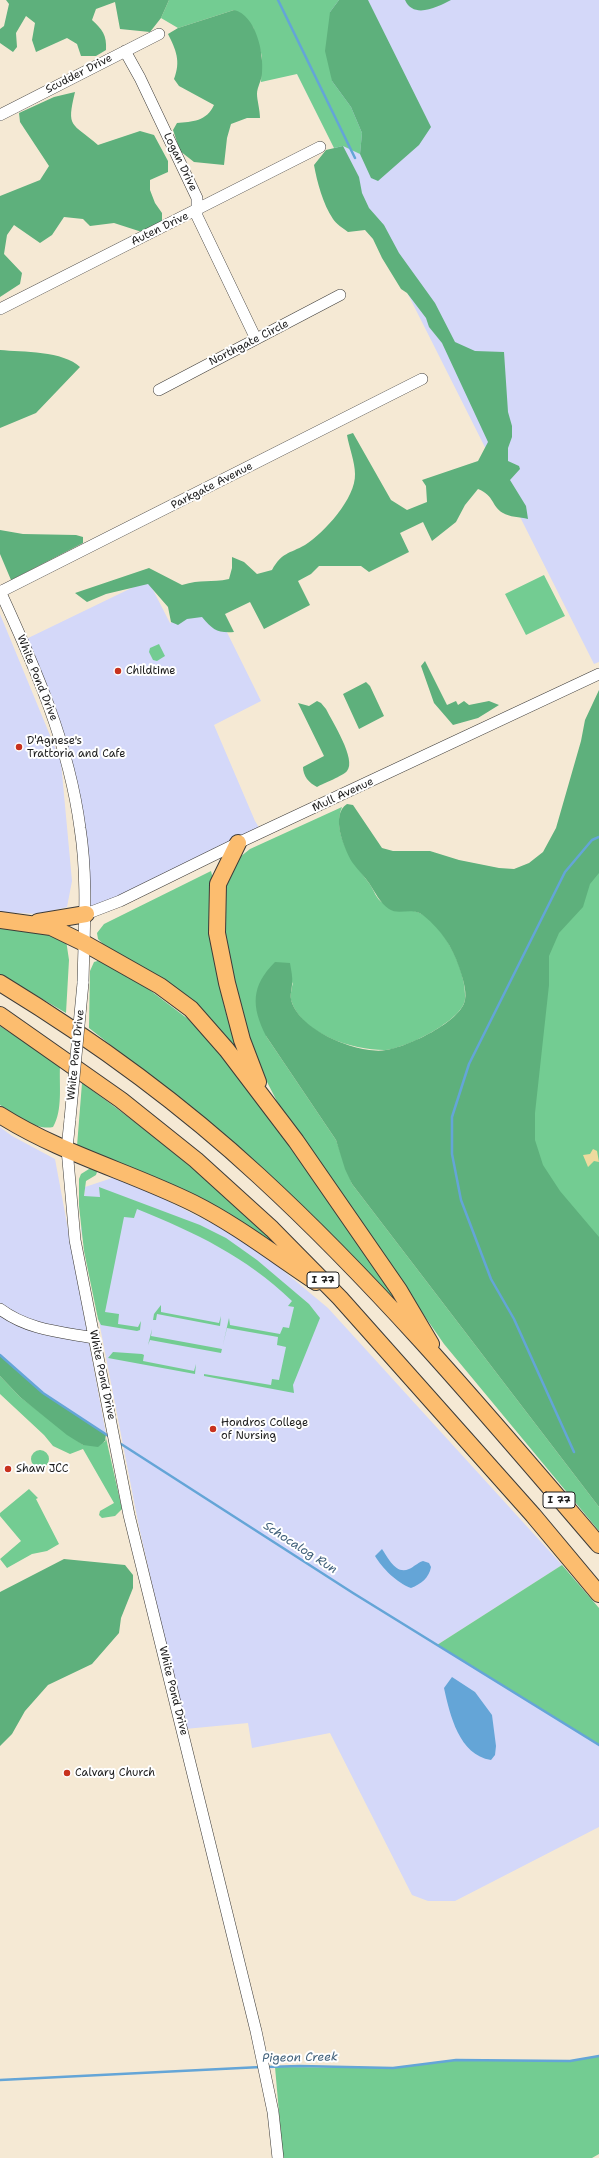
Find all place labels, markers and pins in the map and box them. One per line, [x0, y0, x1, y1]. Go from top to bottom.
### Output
place label: Childtime [126, 664, 176, 678]
marker: Childtime [113, 666, 123, 676]
place label: D'Agnese's Trattoria and Cafe [27, 734, 125, 760]
marker: D'Agnese's Trattoria and Cafe [14, 742, 24, 752]
place label: Hondros College of Nursing [221, 1416, 308, 1442]
marker: Hondros College of Nursing [208, 1424, 218, 1434]
place label: Shaw JCC [16, 1462, 68, 1476]
marker: Shaw JCC [3, 1464, 13, 1474]
place label: Calvary Church [75, 1766, 155, 1780]
marker: Calvary Church [62, 1768, 72, 1778]

